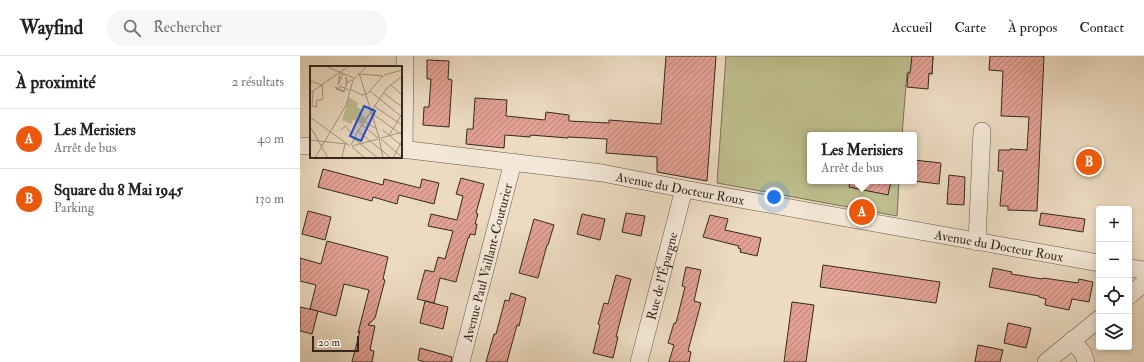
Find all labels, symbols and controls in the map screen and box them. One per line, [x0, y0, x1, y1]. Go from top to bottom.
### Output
search box [107, 10, 387, 46]
text: Wayfind [20, 16, 83, 40]
icon: search [121, 17, 143, 39]
text: Rechercher [153, 18, 222, 37]
text: Accueil [892, 19, 932, 36]
text: Carte [954, 19, 986, 36]
text: À propos [1008, 19, 1057, 36]
text: Contact [1079, 19, 1124, 36]
inset map [310, 66, 402, 158]
text: À proximité [16, 72, 96, 93]
text: 2 résultats [232, 74, 284, 90]
text: Les Merisiers [54, 121, 136, 140]
text: A [25, 131, 33, 147]
text: 40 m [258, 131, 284, 147]
popup [807, 132, 917, 184]
text: Arrêt de bus [54, 140, 116, 156]
text: Les Merisiers [821, 141, 903, 160]
pin: B [1076, 147, 1102, 177]
text: Arrêt de bus [821, 160, 884, 176]
street label: Avenue du Docteur Roux [613, 169, 746, 209]
text: Square du 8 Mai 1945 [54, 181, 183, 200]
street label: Avenue Paul Vaillant-Couturier [459, 181, 516, 345]
your location [764, 187, 784, 207]
text: B [25, 191, 33, 207]
text: 130 m [255, 191, 284, 207]
pin: A [849, 197, 875, 227]
text: Parking [54, 200, 94, 216]
map controls [1096, 206, 1132, 350]
button: + [1096, 206, 1132, 242]
street label: Avenue du Docteur Roux [932, 227, 1065, 266]
street label: Rue de l'Épargne [643, 230, 682, 322]
button: − [1096, 242, 1132, 278]
button: locate [1096, 278, 1132, 314]
button: layers [1096, 314, 1132, 350]
scale bar [312, 334, 359, 353]
text: 20 m [318, 336, 340, 349]

